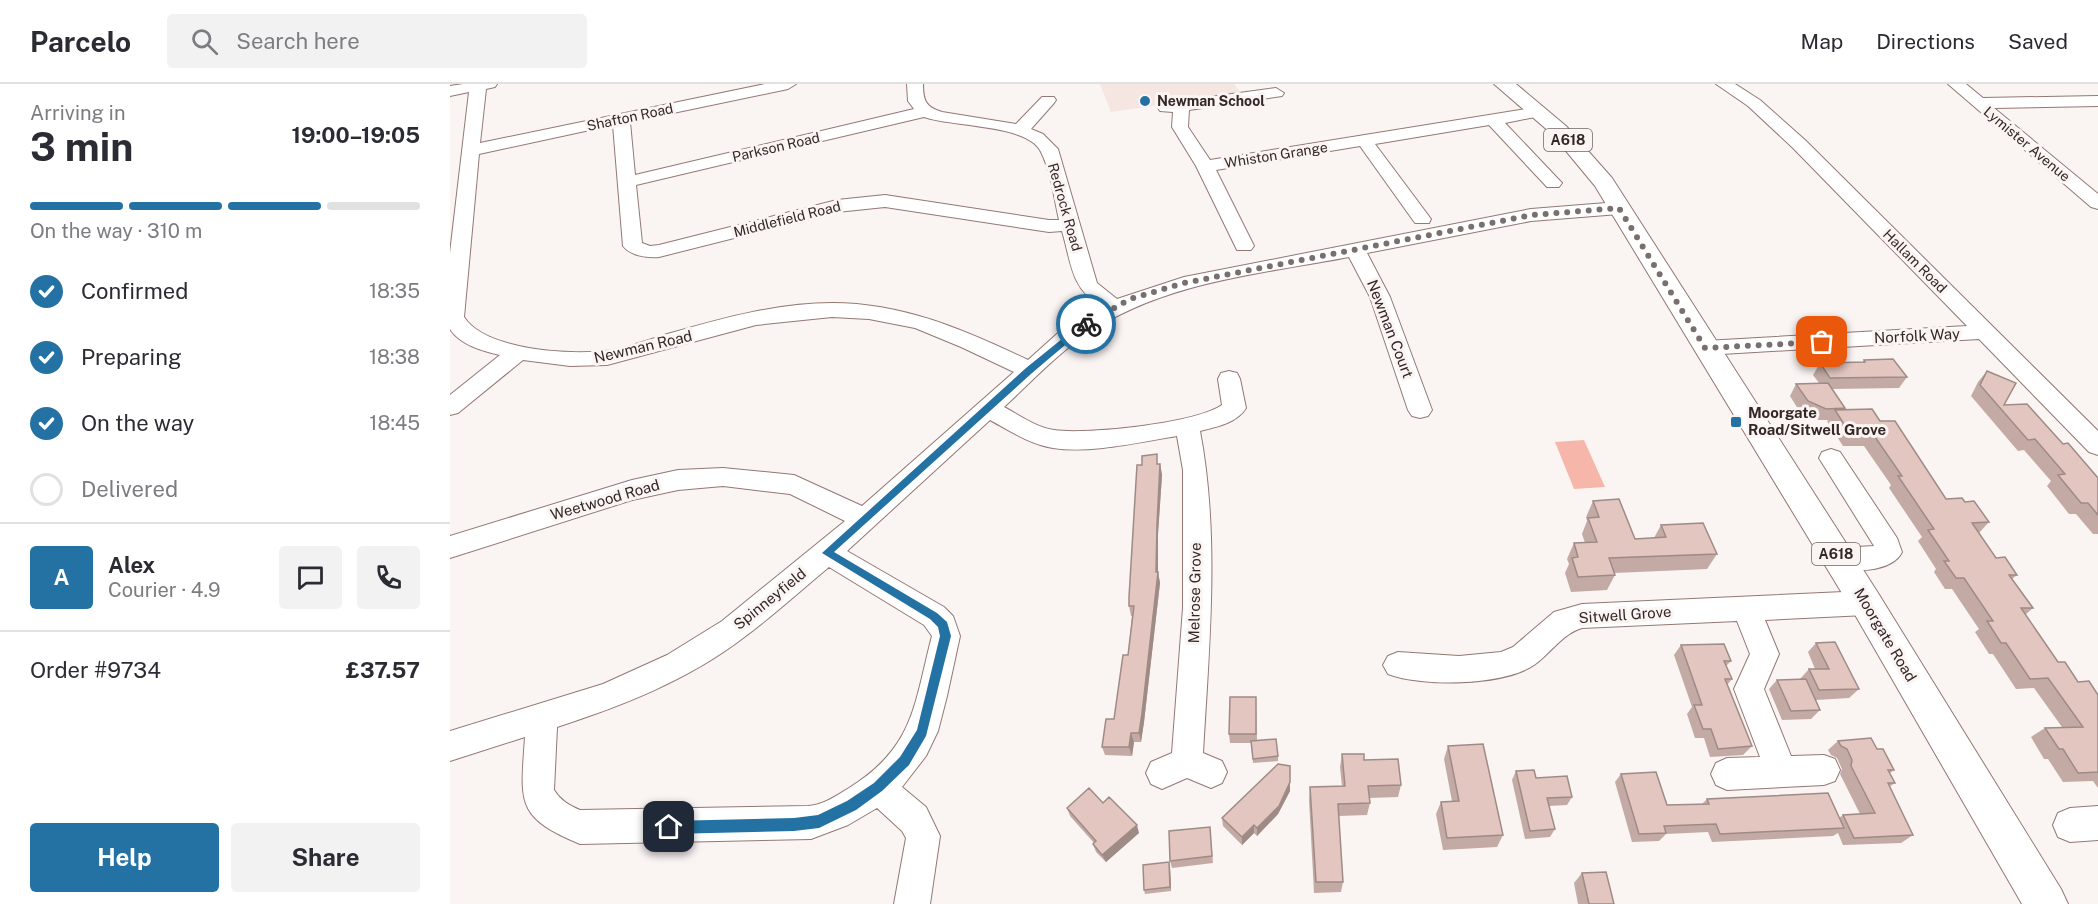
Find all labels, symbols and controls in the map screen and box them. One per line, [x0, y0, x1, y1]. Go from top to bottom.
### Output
search box [167, 14, 587, 68]
text: Parcelo [30, 25, 131, 58]
icon: search [188, 25, 221, 58]
text: Search here [236, 28, 360, 54]
text: Map [1801, 29, 1843, 54]
text: Directions [1876, 29, 1975, 54]
text: Saved [2008, 29, 2068, 54]
place label: Newman School [1157, 93, 1265, 109]
marker: Newman School [1138, 94, 1152, 108]
street label: Shafton Road [585, 100, 675, 134]
text: Arriving in [30, 101, 125, 125]
street label: Lymister Avenue [1981, 103, 2073, 185]
text: 19:00–19:05 [291, 122, 420, 148]
text: 3 min [30, 124, 133, 170]
street label: Parkson Road [731, 129, 821, 165]
road number: A618 [1544, 129, 1592, 151]
street label: Whiston Grange [1223, 139, 1329, 171]
street label: Redrock Road [1045, 161, 1085, 253]
street label: Middlefield Road [732, 198, 842, 240]
text: On the way · 310 m [30, 219, 202, 243]
street label: Hallam Road [1880, 226, 1950, 296]
icon: check [30, 275, 63, 308]
street label: Newman Court [1364, 277, 1417, 381]
text: Confirmed [81, 278, 188, 304]
text: 18:35 [369, 279, 420, 303]
courier [1056, 294, 1116, 354]
icon: bike [1070, 308, 1103, 341]
pin [1796, 316, 1847, 367]
icon: bag [1805, 325, 1838, 358]
street label: Norfolk Way [1874, 325, 1960, 346]
street label: Newman Road [592, 327, 694, 366]
icon: check [30, 341, 63, 374]
text: Preparing [81, 344, 182, 370]
text: 18:38 [369, 345, 420, 369]
place label: Moorgate Road/Sitwell Grove [1748, 404, 1886, 438]
icon: check [30, 407, 63, 440]
text: On the way [81, 410, 194, 436]
text: 18:45 [369, 411, 420, 435]
marker: Moorgate Road/Sitwell Grove [1729, 415, 1743, 429]
text: Delivered [81, 476, 178, 502]
street label: Weetwood Road [548, 476, 661, 523]
street label: Melrose Grove [1185, 542, 1204, 644]
road number: A618 [1812, 543, 1860, 565]
button: chat [279, 546, 342, 609]
button: phone [357, 546, 420, 609]
text: Alex [108, 552, 155, 578]
text: A [54, 564, 69, 590]
street label: Spinneyfield [730, 564, 809, 633]
text: Courier · 4.9 [108, 578, 220, 602]
street label: Moorgate Road [1851, 585, 1920, 685]
street label: Sitwell Grove [1578, 603, 1672, 626]
text: Order #9734 [30, 657, 161, 683]
text: £37.57 [346, 657, 420, 683]
pin [643, 801, 694, 852]
icon: home [652, 810, 685, 843]
button: Help [30, 823, 219, 892]
button: Share [231, 823, 420, 892]

